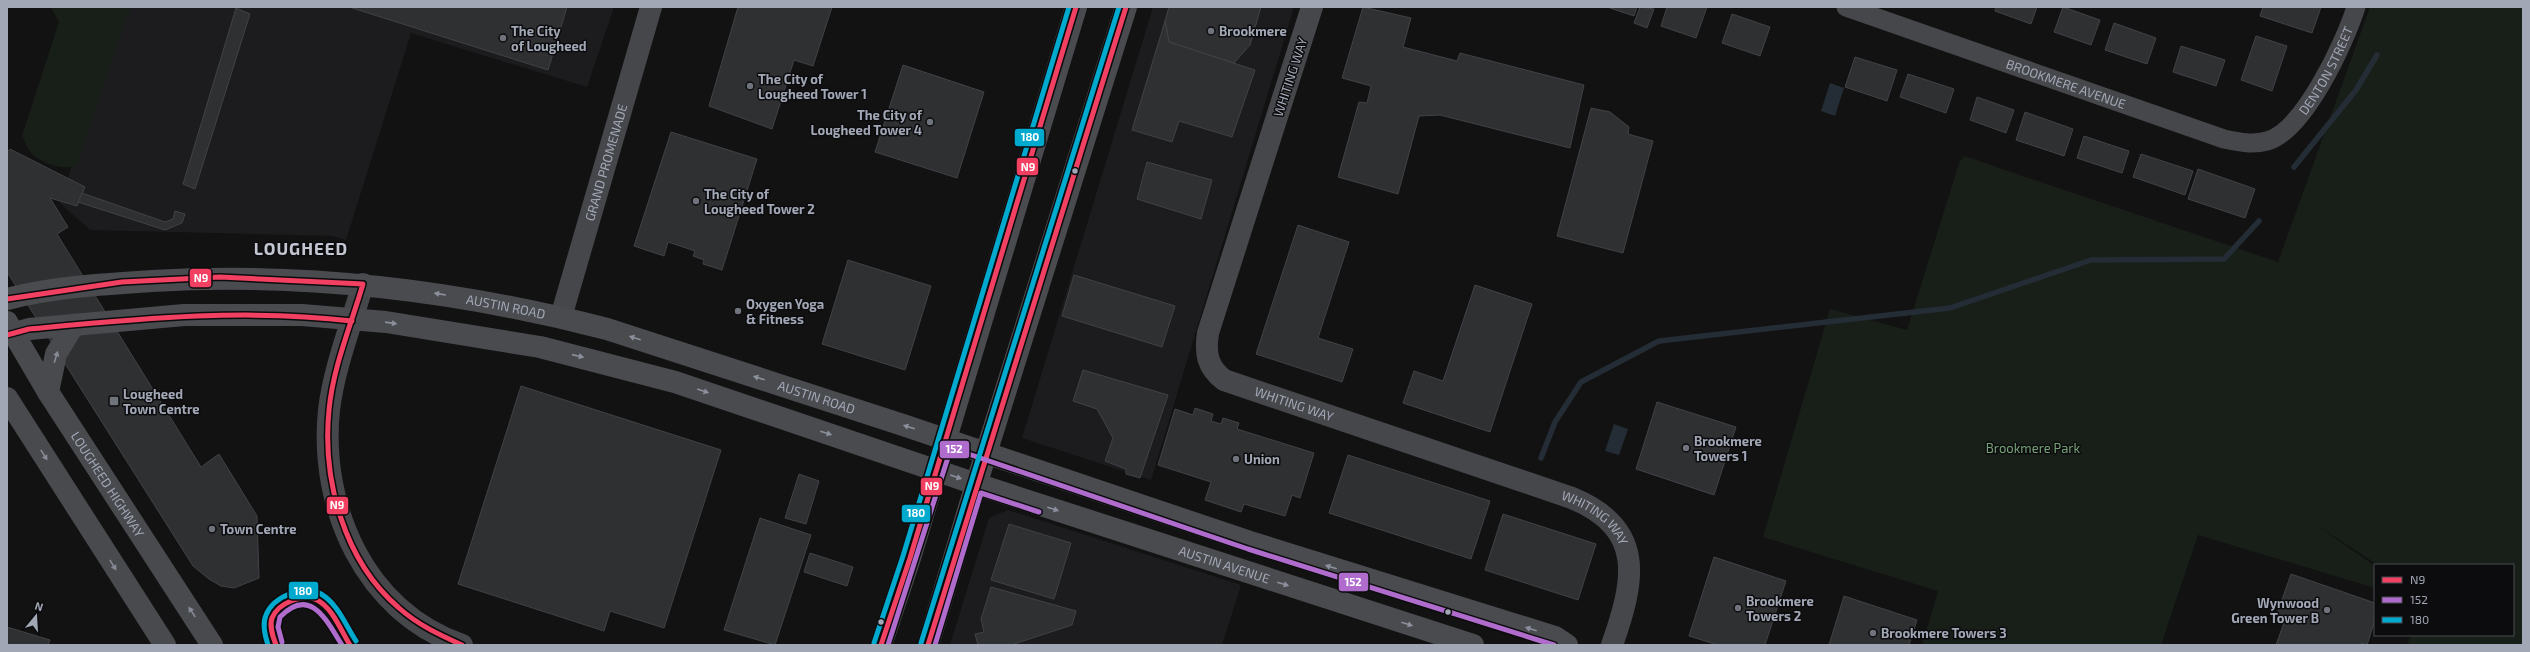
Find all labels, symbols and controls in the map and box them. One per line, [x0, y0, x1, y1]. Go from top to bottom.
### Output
place label: The City of Lougheed [511, 23, 587, 54]
place label: Brookmere [1219, 23, 1287, 39]
street label: DENTON STREET [2295, 23, 2356, 118]
marker: Brookmere [1206, 26, 1216, 36]
marker: The City of Lougheed [498, 33, 508, 43]
street label: WHITING WAY [1270, 35, 1311, 119]
street label: BROOKMERE AVENUE [2004, 56, 2128, 112]
place label: The City of Lougheed Tower 1 [758, 71, 867, 102]
marker: The City of Lougheed Tower 1 [745, 81, 755, 91]
street label: GRAND PROMENADE [581, 102, 630, 223]
place label: The City of Lougheed Tower 4 [811, 107, 923, 138]
marker: The City of Lougheed Tower 4 [925, 117, 935, 127]
line badge: 180 [1014, 128, 1045, 147]
text: 180 [1021, 130, 1039, 143]
line badge: N9 [1016, 157, 1039, 176]
text: N9 [1021, 160, 1035, 173]
unlabelled marker [1070, 166, 1080, 176]
place label: The City of Lougheed Tower 2 [704, 186, 815, 217]
marker: The City of Lougheed Tower 2 [691, 196, 701, 206]
district label: LOUGHEED [254, 238, 348, 258]
line badge: N9 [189, 268, 212, 288]
text: N9 [194, 271, 208, 284]
one-way arrow [434, 291, 446, 297]
street label: AUSTIN ROAD [465, 291, 547, 322]
place label: Oxygen Yoga & Fitness [746, 296, 824, 327]
marker: Oxygen Yoga & Fitness [733, 306, 743, 316]
one-way arrow [385, 320, 397, 326]
one-way arrow [628, 335, 640, 341]
one-way arrow [53, 351, 59, 363]
one-way arrow [572, 353, 585, 359]
one-way arrow [752, 375, 764, 381]
street label: AUSTIN ROAD [776, 377, 857, 417]
street label: WHITING WAY [1253, 383, 1336, 425]
place label: Lougheed Town Centre [123, 386, 200, 417]
one-way arrow [698, 389, 710, 395]
marker: Lougheed Town Centre [108, 395, 120, 407]
one-way arrow [902, 424, 914, 430]
street label: LOUGHEED HIGHWAY [68, 428, 148, 540]
one-way arrow [821, 430, 833, 436]
place label: Brookmere Towers 1 [1694, 433, 1762, 464]
line badge: 152 [939, 440, 970, 459]
park label: Brookmere Park [1986, 440, 2081, 456]
text: 152 [945, 442, 963, 455]
marker: Brookmere Towers 1 [1681, 443, 1691, 453]
one-way arrow [40, 449, 47, 461]
place label: Union [1244, 451, 1280, 467]
marker: Union [1231, 454, 1241, 464]
one-way arrow [950, 474, 962, 480]
line badge: N9 [920, 477, 943, 496]
text: N9 [925, 479, 939, 492]
street label: WHITING WAY [1559, 487, 1632, 548]
line badge: N9 [326, 496, 349, 515]
text: N9 [330, 498, 344, 511]
line badge: 180 [901, 504, 931, 523]
text: 180 [907, 506, 925, 519]
one-way arrow [1048, 507, 1060, 513]
place label: Town Centre [220, 521, 297, 537]
marker: Town Centre [207, 524, 217, 534]
street label: AUSTIN AVENUE [1177, 542, 1272, 587]
one-way arrow [110, 559, 117, 570]
one-way arrow [1325, 564, 1337, 570]
legend [2374, 564, 2514, 636]
line badge: 152 [1338, 572, 1369, 592]
text: N9 [2410, 572, 2425, 586]
text: 152 [1344, 575, 1362, 588]
line badge: 180 [288, 581, 319, 600]
one-way arrow [1278, 581, 1290, 587]
text: 180 [294, 584, 312, 597]
text: 152 [2410, 592, 2428, 606]
place label: Brookmere Towers 2 [1746, 593, 1814, 624]
place label: Wynwood Green Tower B [2231, 595, 2319, 626]
north arrow [16, 596, 56, 636]
text: N [33, 599, 45, 613]
marker: Brookmere Towers 2 [1733, 603, 1743, 613]
marker: Wynwood Green Tower B [2322, 605, 2332, 615]
one-way arrow [188, 606, 195, 618]
unlabelled marker [1443, 607, 1453, 617]
text: 180 [2410, 612, 2429, 626]
unlabelled marker [876, 617, 886, 627]
one-way arrow [1402, 621, 1414, 627]
place label: Brookmere Towers 3 [1881, 625, 2007, 641]
one-way arrow [1525, 626, 1537, 632]
marker: Brookmere Towers 3 [1868, 628, 1878, 638]

